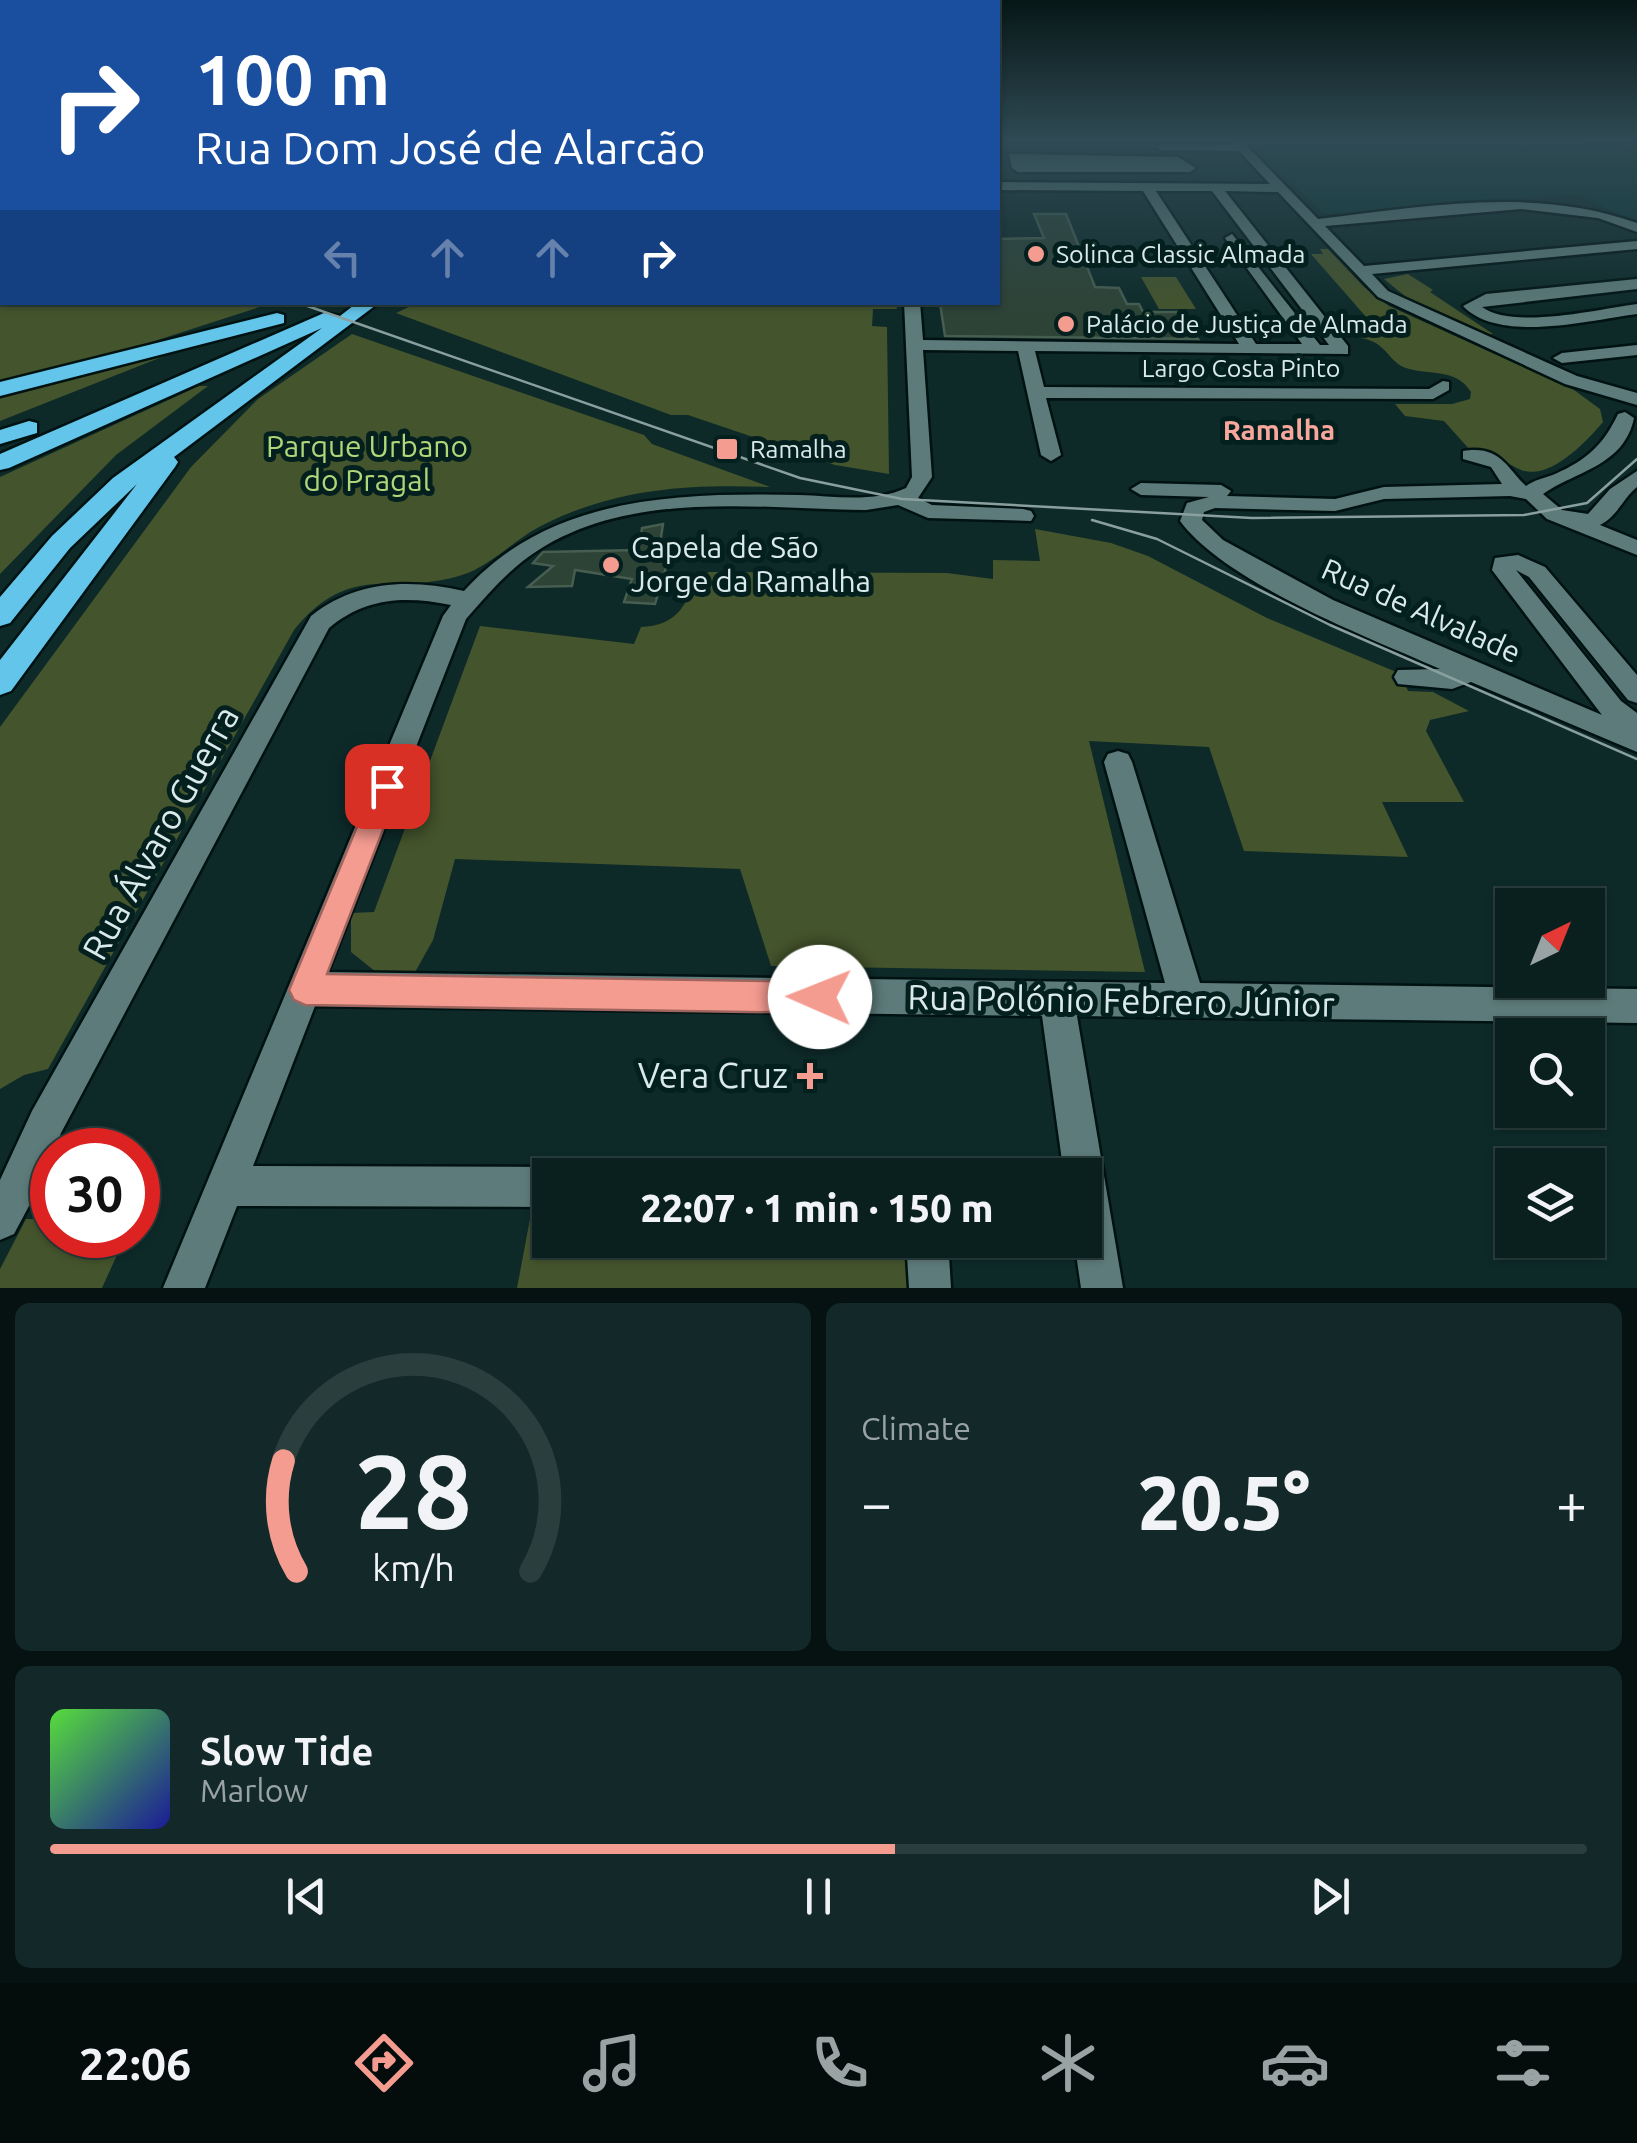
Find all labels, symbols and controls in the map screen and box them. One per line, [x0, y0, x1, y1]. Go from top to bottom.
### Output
icon: right [30, 40, 160, 170]
text: 100 m [195, 40, 390, 118]
text: Rua Dom José de Alarcão [195, 122, 706, 173]
icon: left [315, 230, 370, 285]
icon: ahead [420, 230, 475, 285]
icon: ahead [525, 230, 580, 285]
icon: right [630, 230, 685, 285]
place label: Solinca Classic Almada [1056, 240, 1305, 268]
marker: Solinca Classic Almada [1025, 243, 1047, 265]
place label: Palácio de Justiça de Almada [1086, 310, 1408, 338]
marker: Palácio de Justiça de Almada [1055, 313, 1077, 335]
street label: Largo Costa Pinto [1142, 354, 1340, 382]
district label: Ramalha [1223, 414, 1335, 445]
park label: Parque Urbano do Pragal [266, 429, 468, 497]
place label: Ramalha [750, 435, 846, 463]
marker: Ramalha [714, 436, 740, 462]
place label: Capela de São Jorge da Ramalha [631, 530, 871, 598]
street label: Rua de Alvalade [1317, 551, 1526, 669]
marker: Capela de São Jorge da Ramalha [600, 554, 622, 576]
street label: Rua Álvaro Guerra [73, 698, 246, 966]
pin [345, 744, 430, 829]
icon: arrive [360, 759, 415, 814]
north arrow [1495, 888, 1605, 998]
map controls [1495, 888, 1605, 1258]
position arrow [768, 945, 872, 1049]
street label: Rua Polónio Febrero Júnior [907, 976, 1335, 1024]
button: search [1495, 1018, 1605, 1128]
place label: Vera Cruz [638, 1055, 788, 1095]
marker: Vera Cruz [797, 1063, 823, 1089]
speed limit sign: 30 [30, 1128, 160, 1258]
button: layers [1495, 1148, 1605, 1258]
text: 22:07 · 1 min · 150 m [640, 1187, 994, 1229]
text: Climate [861, 1410, 971, 1446]
text: 28 [354, 1432, 472, 1549]
text: 20.5° [1138, 1460, 1310, 1544]
text: − [861, 1472, 892, 1533]
text: + [1556, 1472, 1587, 1533]
text: km/h [372, 1548, 454, 1588]
text: Slow Tide [200, 1730, 373, 1772]
text: Marlow [200, 1772, 308, 1808]
icon: previous [279, 1869, 334, 1924]
icon: pause [791, 1869, 846, 1924]
icon: next [1303, 1869, 1358, 1924]
icon: directions [349, 2028, 419, 2098]
icon: music [577, 2028, 647, 2098]
icon: phone [805, 2028, 875, 2098]
icon: climate [1033, 2028, 1103, 2098]
icon: car [1260, 2028, 1330, 2098]
icon: filters [1488, 2028, 1558, 2098]
text: 22:06 [79, 2038, 191, 2089]

